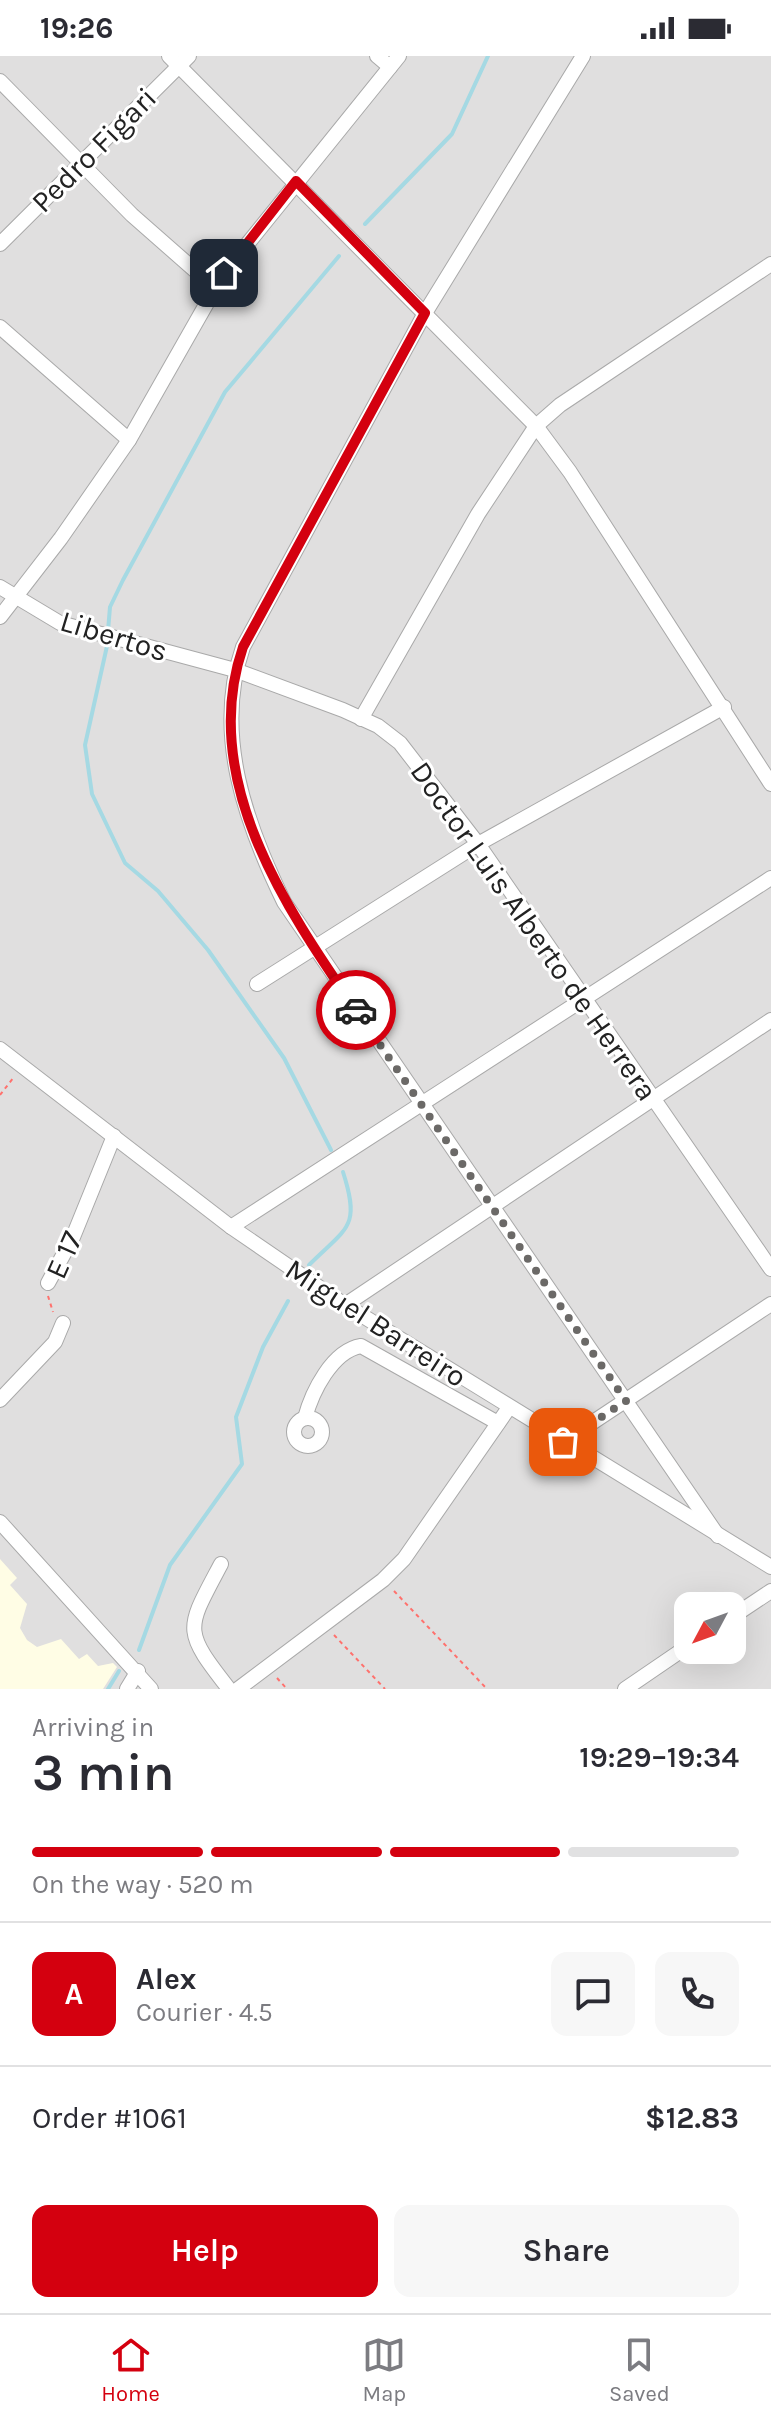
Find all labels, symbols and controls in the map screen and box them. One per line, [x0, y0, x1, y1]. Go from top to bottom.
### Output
text: 19:26 [40, 10, 113, 46]
street label: Pedro Figari [24, 80, 164, 220]
pin [190, 239, 258, 307]
icon: home [202, 251, 246, 295]
street label: Libertos [56, 603, 172, 669]
street label: Doctor Luis Alberto de Herrera [403, 754, 665, 1108]
courier [316, 970, 396, 1050]
icon: car [334, 988, 378, 1032]
street label: E 17 [38, 1226, 90, 1284]
street label: Miguel Barreiro [279, 1251, 473, 1395]
pin [529, 1408, 597, 1476]
icon: bag [541, 1420, 585, 1464]
north arrow [674, 1592, 746, 1664]
map controls [674, 1592, 746, 1664]
text: Arriving in [32, 1712, 154, 1743]
text: 19:29–19:34 [579, 1739, 739, 1775]
text: 3 min [32, 1742, 175, 1803]
text: On the way · 520 m [32, 1869, 254, 1900]
button: chat [551, 1952, 635, 2036]
button: phone [655, 1952, 739, 2036]
text: Alex [136, 1961, 196, 1997]
text: A [65, 1976, 83, 2012]
text: Courier · 4.5 [136, 1997, 273, 2028]
text: Order #1061 [32, 2100, 187, 2136]
text: $12.83 [645, 2100, 739, 2136]
button: Help [32, 2205, 378, 2297]
button: Share [394, 2205, 739, 2297]
tab: Home [101, 2333, 160, 2407]
tab: Map [362, 2333, 406, 2407]
tab: Saved [609, 2333, 670, 2407]

